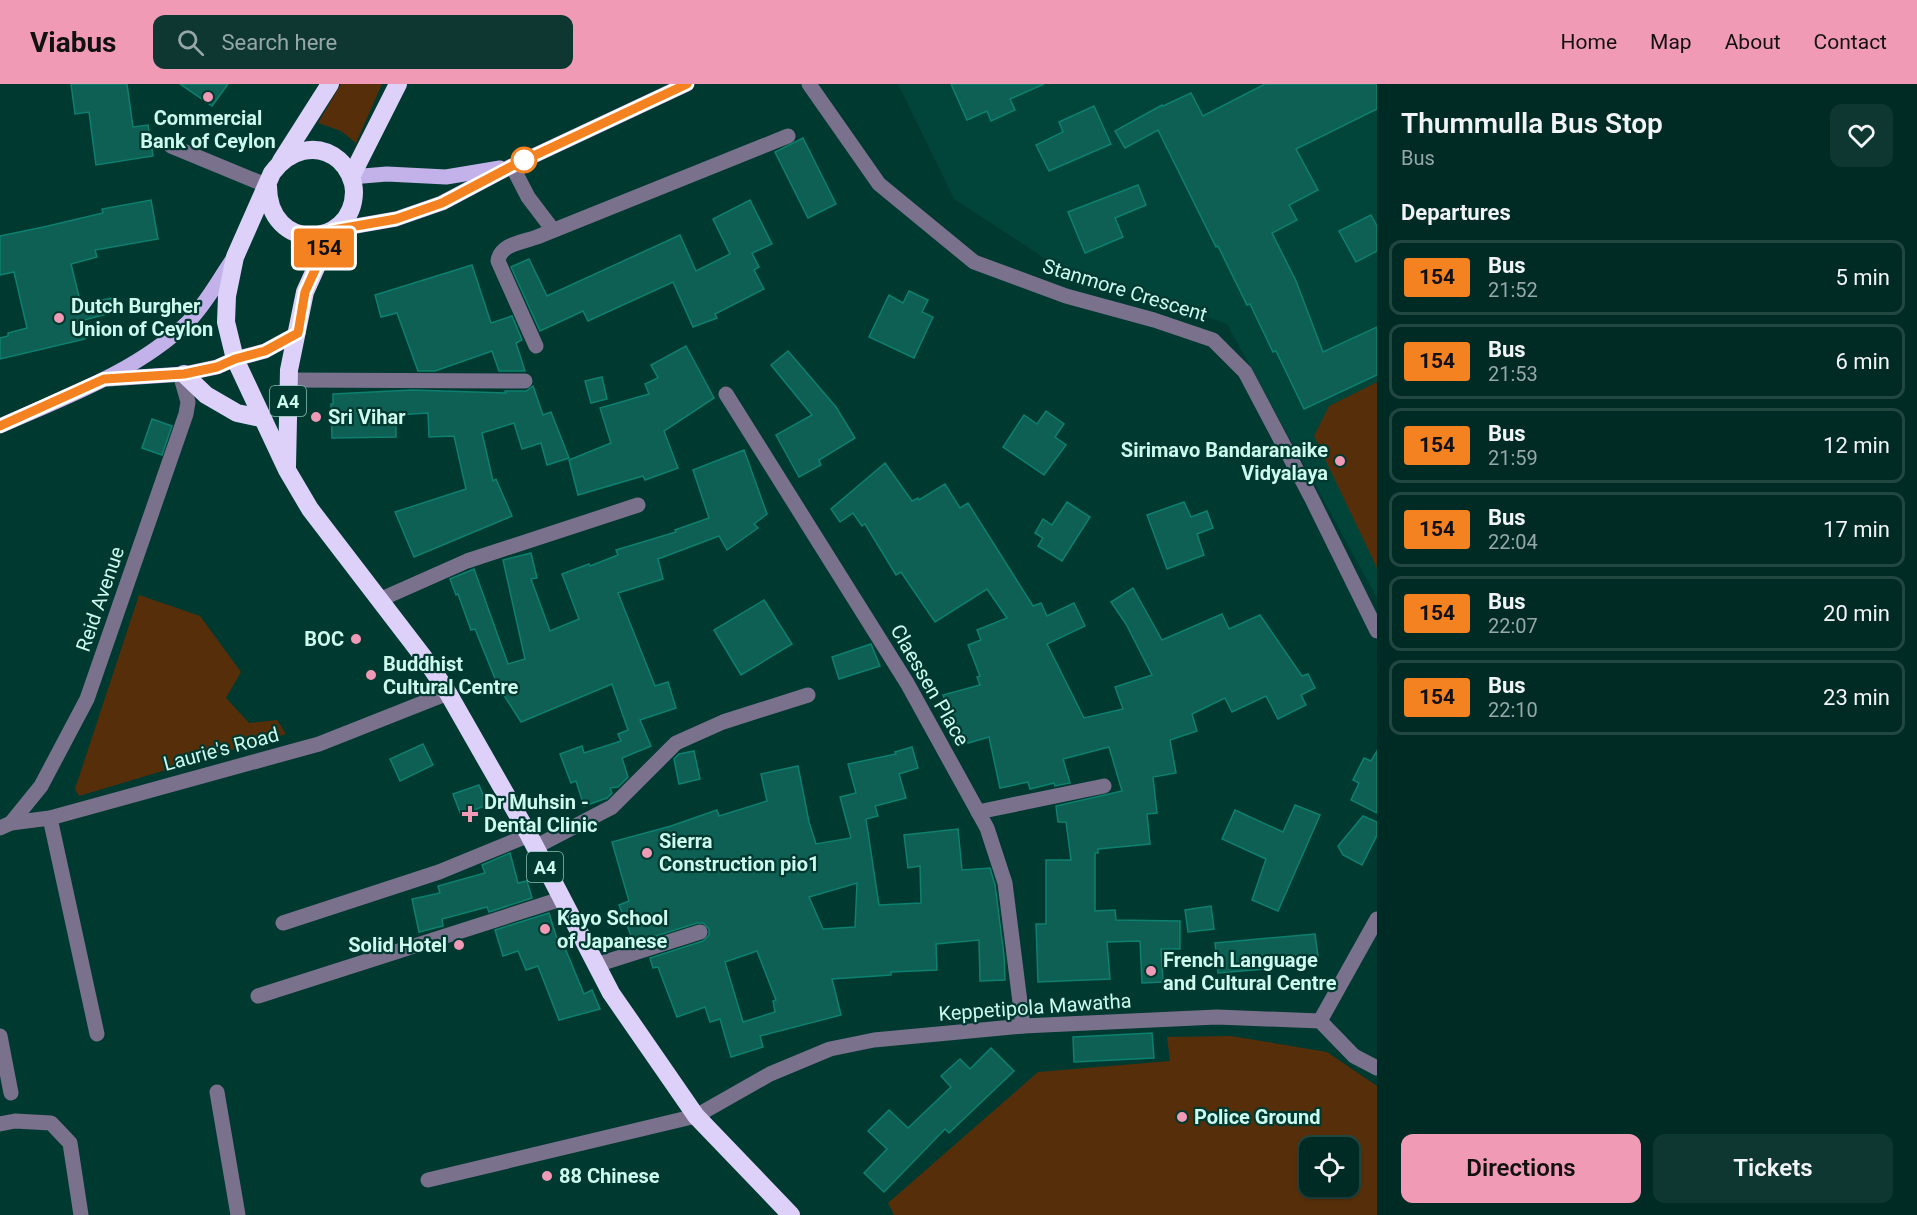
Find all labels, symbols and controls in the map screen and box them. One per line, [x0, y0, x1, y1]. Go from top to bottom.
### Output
search box [153, 15, 573, 69]
text: Viabus [30, 26, 117, 59]
icon: search [174, 26, 207, 59]
text: Search here [222, 30, 337, 55]
text: Home [1561, 30, 1617, 54]
text: Map [1650, 30, 1692, 54]
text: About [1725, 30, 1781, 54]
text: Contact [1814, 30, 1887, 54]
marker: Commercial Bank of Ceylon [201, 90, 215, 104]
button: heart [1830, 104, 1893, 167]
place label: Commercial Bank of Ceylon [140, 106, 276, 153]
text: Thummulla Bus Stop [1401, 107, 1663, 140]
text: Bus [1401, 146, 1435, 170]
unlabelled marker [511, 147, 537, 173]
text: Departures [1401, 200, 1511, 225]
line badge: 154 [290, 228, 358, 268]
text: 154 [306, 236, 342, 260]
text: Bus [1488, 253, 1526, 278]
street label: Stanmore Crescent [1040, 254, 1210, 326]
text: 154 [1419, 265, 1455, 289]
text: 5 min [1835, 265, 1890, 290]
text: 21:52 [1488, 278, 1538, 302]
place label: Dutch Burgher Union of Ceylon [71, 294, 213, 341]
marker: Dutch Burgher Union of Ceylon [52, 311, 66, 325]
text: Bus [1488, 337, 1526, 362]
text: 154 [1419, 349, 1455, 373]
text: 6 min [1835, 349, 1890, 374]
text: 21:53 [1488, 362, 1538, 386]
road number: A4 [270, 386, 306, 416]
place label: Sri Vihar [328, 405, 406, 429]
marker: Sri Vihar [309, 410, 323, 424]
text: Bus [1488, 421, 1526, 446]
text: 154 [1419, 433, 1455, 457]
text: 12 min [1823, 433, 1890, 458]
place label: Sirimavo Bandaranaike Vidyalaya [1121, 438, 1328, 485]
text: 21:59 [1488, 446, 1538, 470]
marker: Sirimavo Bandaranaike Vidyalaya [1333, 454, 1347, 468]
text: Bus [1488, 505, 1526, 530]
text: 154 [1419, 517, 1455, 541]
text: 17 min [1823, 517, 1890, 542]
text: 22:04 [1488, 530, 1538, 554]
street label: Reid Avenue [71, 543, 129, 655]
text: Bus [1488, 589, 1526, 614]
text: 154 [1419, 601, 1455, 625]
text: 20 min [1823, 601, 1890, 626]
text: 22:07 [1488, 614, 1538, 638]
street label: Claessen Place [886, 620, 974, 750]
place label: BOC [304, 627, 344, 651]
marker: BOC [349, 632, 363, 646]
place label: Buddhist Cultural Centre [383, 652, 519, 699]
marker: Buddhist Cultural Centre [364, 668, 378, 682]
text: Bus [1488, 673, 1526, 698]
text: 154 [1419, 685, 1455, 709]
text: 23 min [1823, 685, 1890, 710]
text: 22:10 [1488, 698, 1538, 722]
street label: Laurie's Road [161, 722, 281, 776]
place label: Dr Muhsin - Dental Clinic [484, 790, 597, 837]
marker: Dr Muhsin - Dental Clinic [461, 805, 479, 823]
place label: Sierra Construction pio1 [659, 829, 819, 876]
marker: Sierra Construction pio1 [640, 846, 654, 860]
road number: A4 [527, 852, 563, 882]
place label: Kayo School of Japanese [557, 906, 668, 953]
marker: Kayo School of Japanese [538, 922, 552, 936]
place label: Solid Hotel [348, 933, 447, 957]
marker: Solid Hotel [452, 938, 466, 952]
place label: French Language and Cultural Centre [1163, 948, 1337, 995]
marker: French Language and Cultural Centre [1144, 964, 1158, 978]
street label: Keppetipola Mawatha [938, 988, 1132, 1026]
place label: Police Ground [1194, 1105, 1320, 1129]
marker: Police Ground [1175, 1110, 1189, 1124]
button: Directions [1401, 1134, 1641, 1203]
button: Tickets [1653, 1134, 1893, 1203]
map controls [1299, 1137, 1359, 1197]
button: locate [1299, 1137, 1359, 1197]
place label: 88 Chinese [559, 1164, 660, 1188]
marker: 88 Chinese [540, 1169, 554, 1183]

